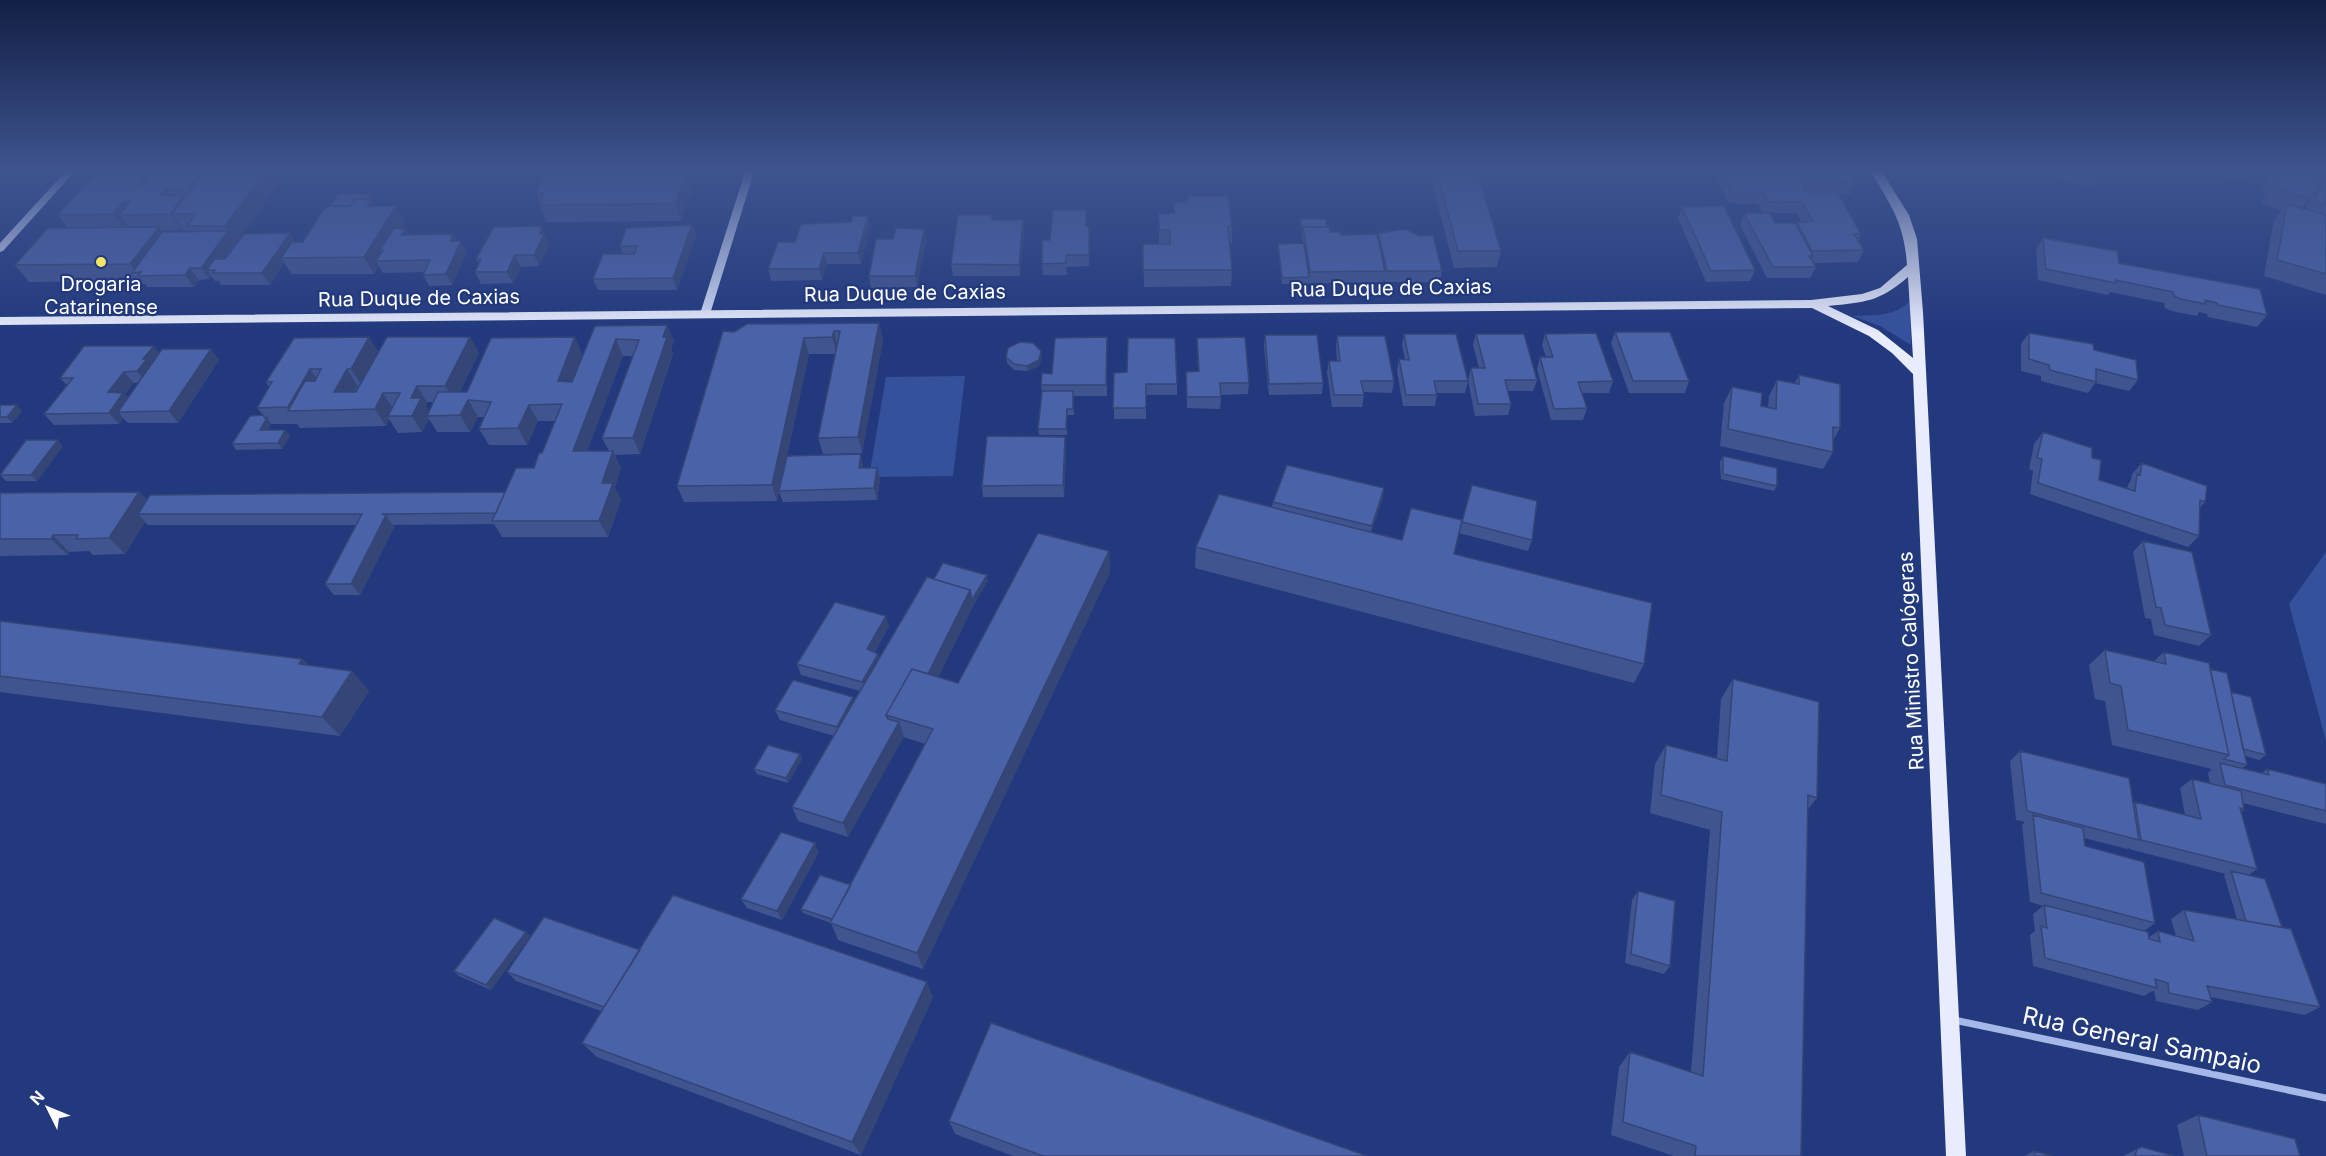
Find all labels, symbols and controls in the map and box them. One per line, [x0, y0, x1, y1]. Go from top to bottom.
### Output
marker: Drogaria Catarinense [94, 255, 108, 269]
place label: Drogaria Catarinense [44, 272, 158, 319]
street label: Rua Duque de Caxias [1290, 274, 1492, 302]
street label: Rua Duque de Caxias [804, 279, 1006, 307]
street label: Rua Duque de Caxias [318, 284, 520, 312]
street label: Rua Ministro Calógeras [1893, 551, 1929, 771]
street label: Rua General Sampaio [2020, 1001, 2264, 1079]
north arrow [18, 1078, 78, 1138]
text: N [26, 1086, 49, 1109]

